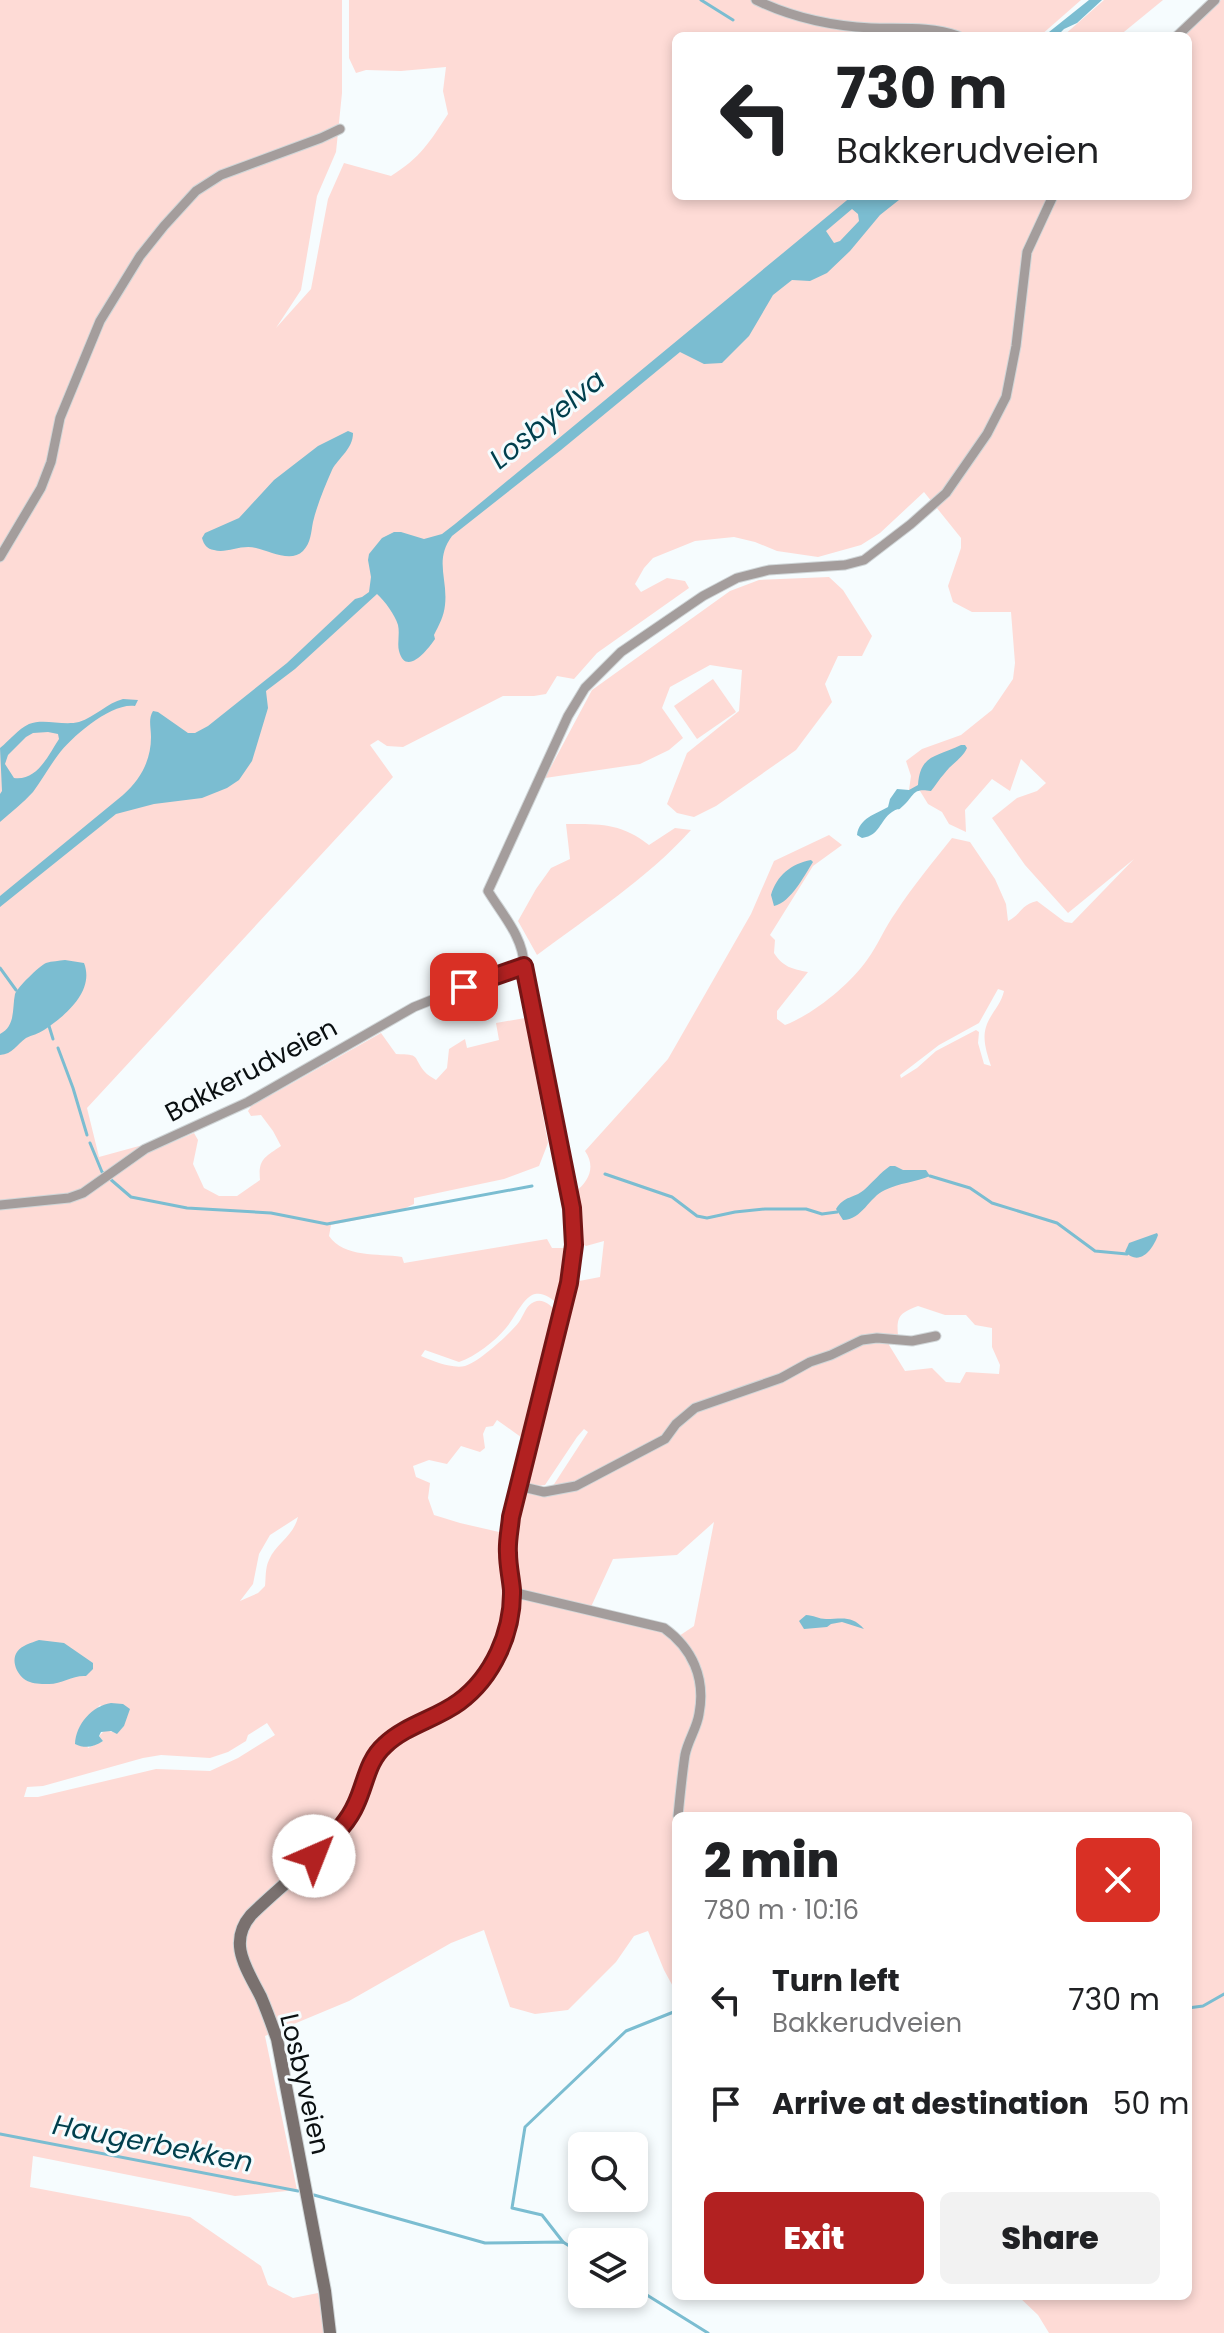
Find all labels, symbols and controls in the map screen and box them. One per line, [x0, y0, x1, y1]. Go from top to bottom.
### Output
text: 730 m [836, 49, 1008, 128]
icon: left [704, 64, 808, 168]
text: Bakkerudveien [836, 125, 1099, 176]
water label: Losbyelva [481, 361, 613, 478]
pin [430, 953, 498, 1021]
icon: arrive [442, 965, 486, 1009]
street label: Bakkerudveien [159, 1009, 343, 1131]
position arrow [272, 1814, 356, 1898]
text: 2 min [704, 1827, 839, 1894]
button: close [1076, 1838, 1160, 1922]
text: 780 m · 10:16 [704, 1892, 859, 1928]
text: Turn left [772, 1959, 900, 2002]
icon: left [704, 1978, 748, 2022]
text: 730 m [1068, 1978, 1160, 2021]
text: Bakkerudveien [772, 2005, 962, 2041]
street label: Losbyveien [271, 2010, 339, 2158]
icon: arrive [704, 2082, 748, 2126]
text: Arrive at destination [772, 2082, 1089, 2125]
text: 50 m [1113, 2082, 1189, 2125]
water label: Haugerbekken [49, 2105, 256, 2182]
map controls [568, 2132, 648, 2308]
button: search [568, 2132, 648, 2212]
button: Exit [704, 2192, 924, 2284]
button: Share [940, 2192, 1160, 2284]
button: layers [568, 2228, 648, 2308]

